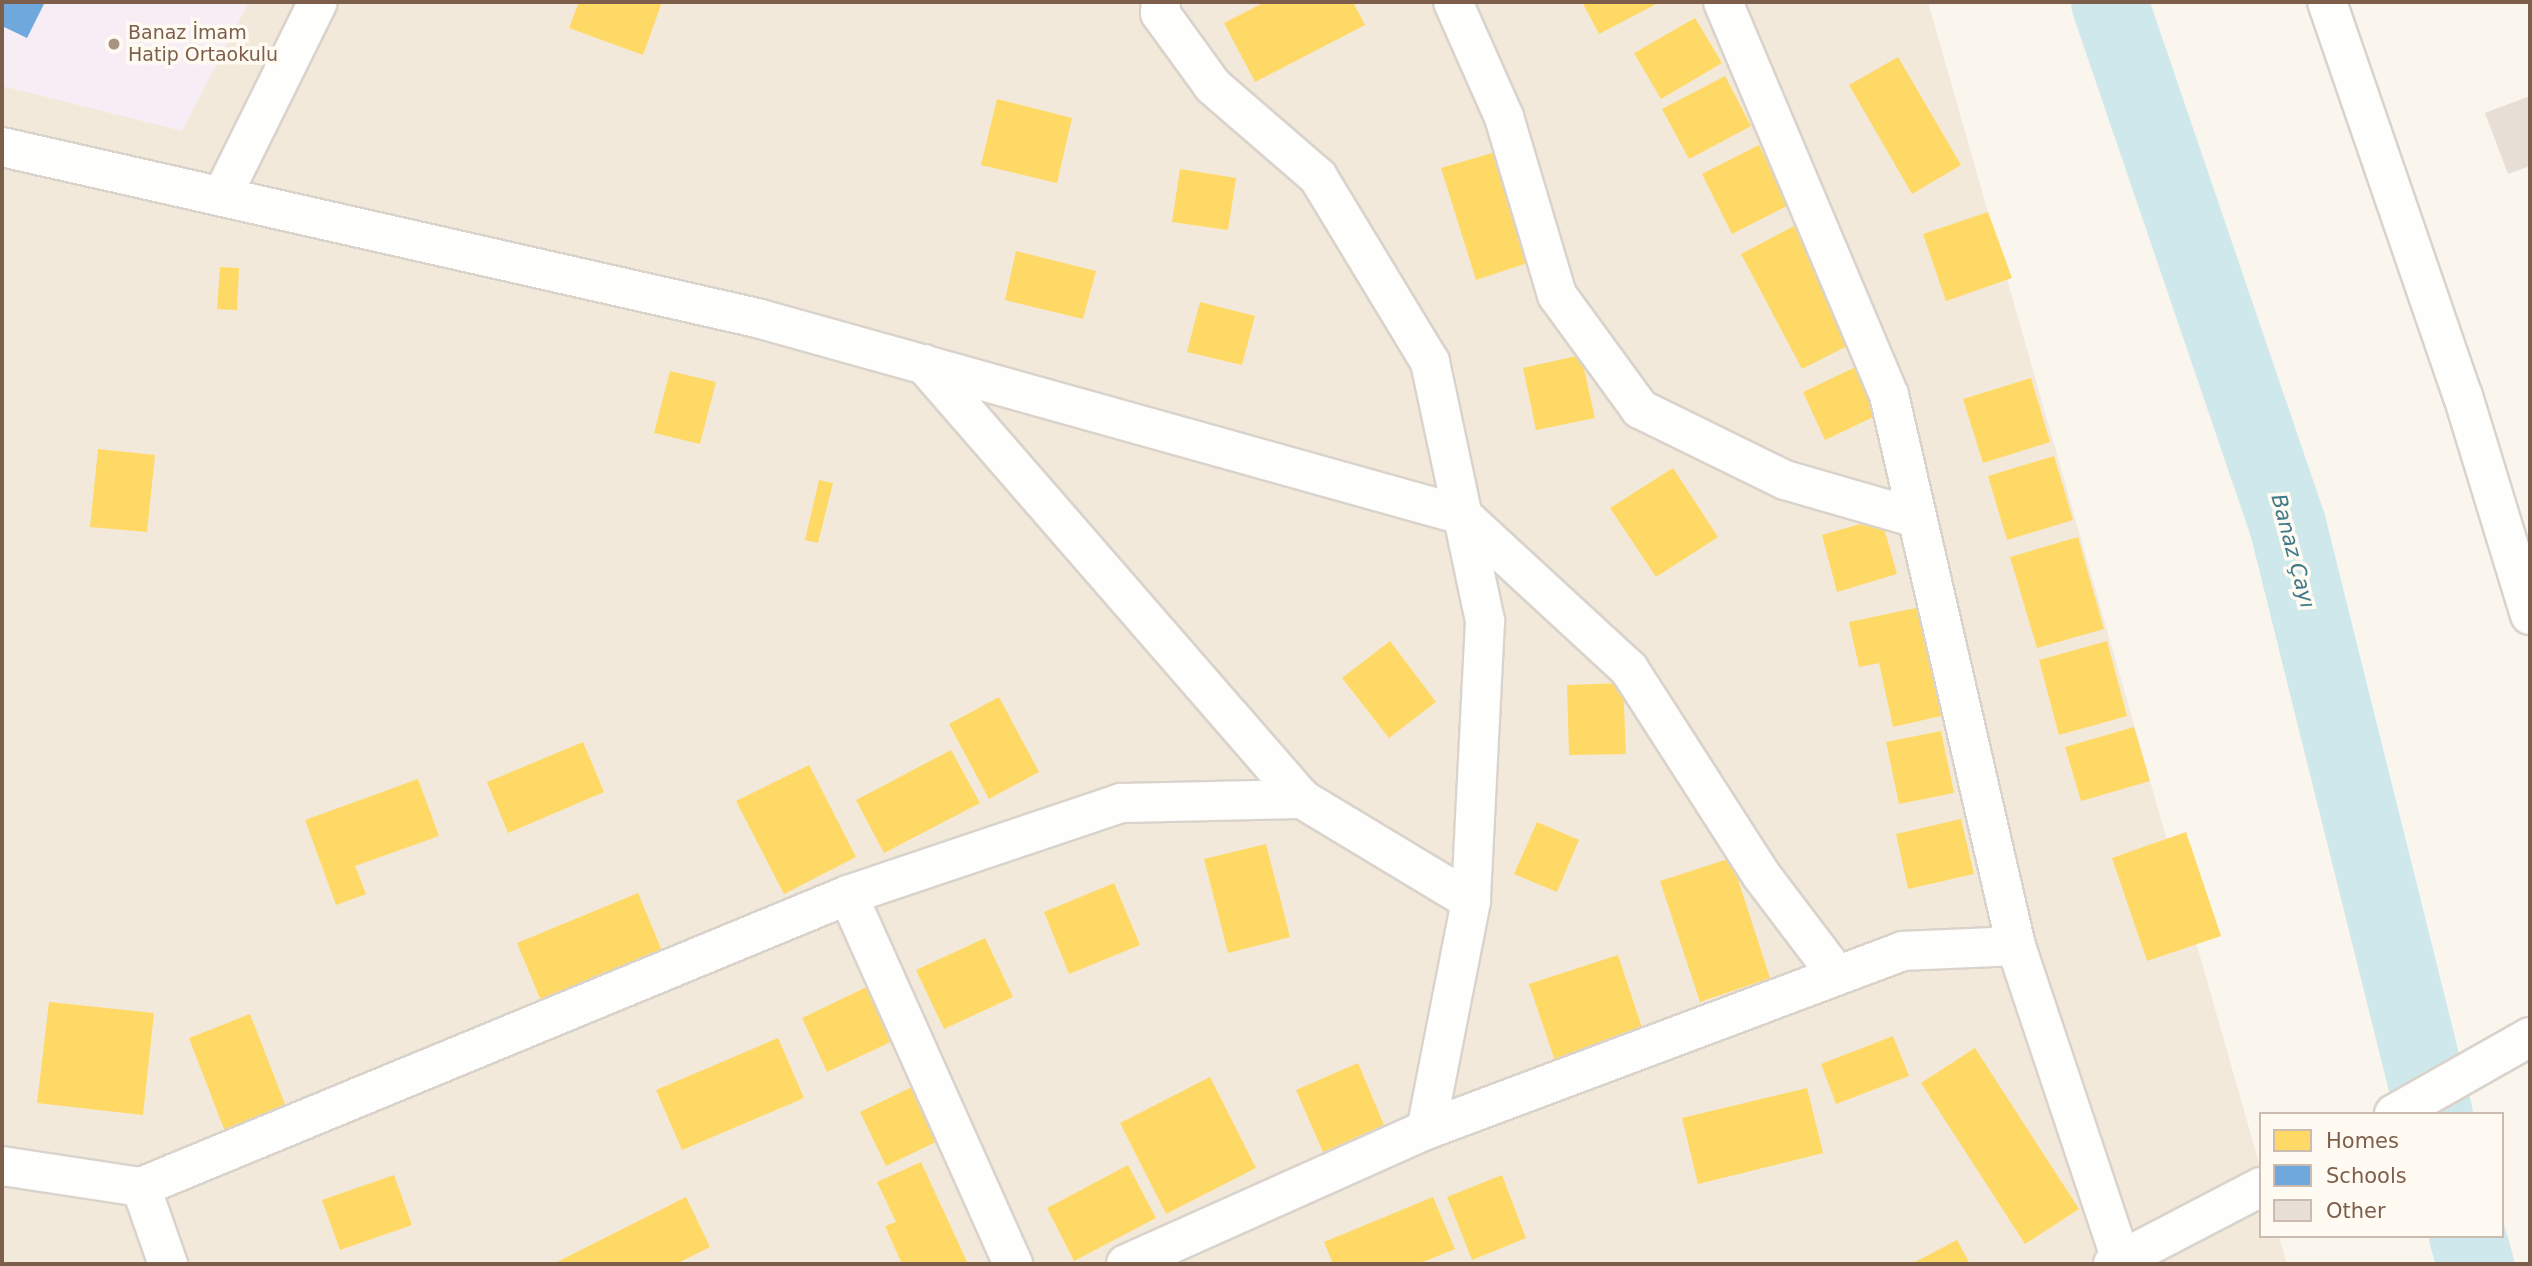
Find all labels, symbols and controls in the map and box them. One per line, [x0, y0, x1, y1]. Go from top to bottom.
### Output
place label: Banaz İmam Hatip Ortaokulu [128, 22, 278, 66]
marker: Banaz İmam Hatip Ortaokulu [106, 36, 122, 52]
water label: Banaz Çayı [2266, 491, 2320, 611]
legend [2259, 1112, 2504, 1238]
text: Homes [2326, 1129, 2399, 1153]
text: Schools [2326, 1164, 2407, 1188]
text: Other [2326, 1199, 2386, 1223]

